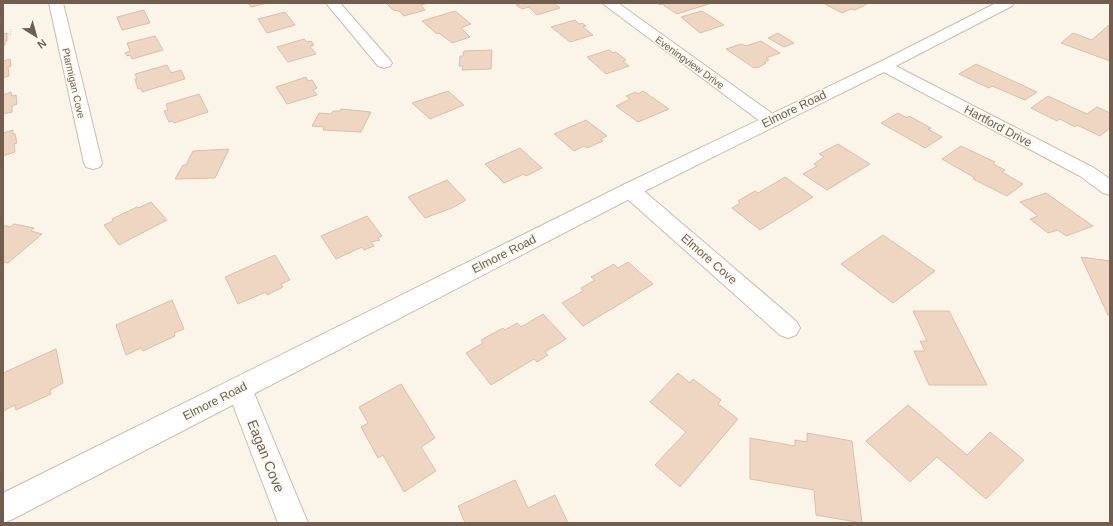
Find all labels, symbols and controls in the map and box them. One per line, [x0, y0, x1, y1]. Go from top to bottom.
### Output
north arrow [16, 16, 56, 56]
street label: Eveningview Drive [653, 34, 727, 91]
text: N [35, 37, 49, 51]
street label: Ptarmigan Cove [60, 47, 87, 120]
street label: Elmore Road [759, 87, 829, 131]
street label: Hartford Drive [962, 102, 1035, 150]
street label: Elmore Cove [678, 231, 740, 287]
street label: Elmore Road [470, 232, 538, 276]
street label: Elmore Road [181, 379, 249, 423]
street label: Eagan Cove [244, 417, 288, 495]

